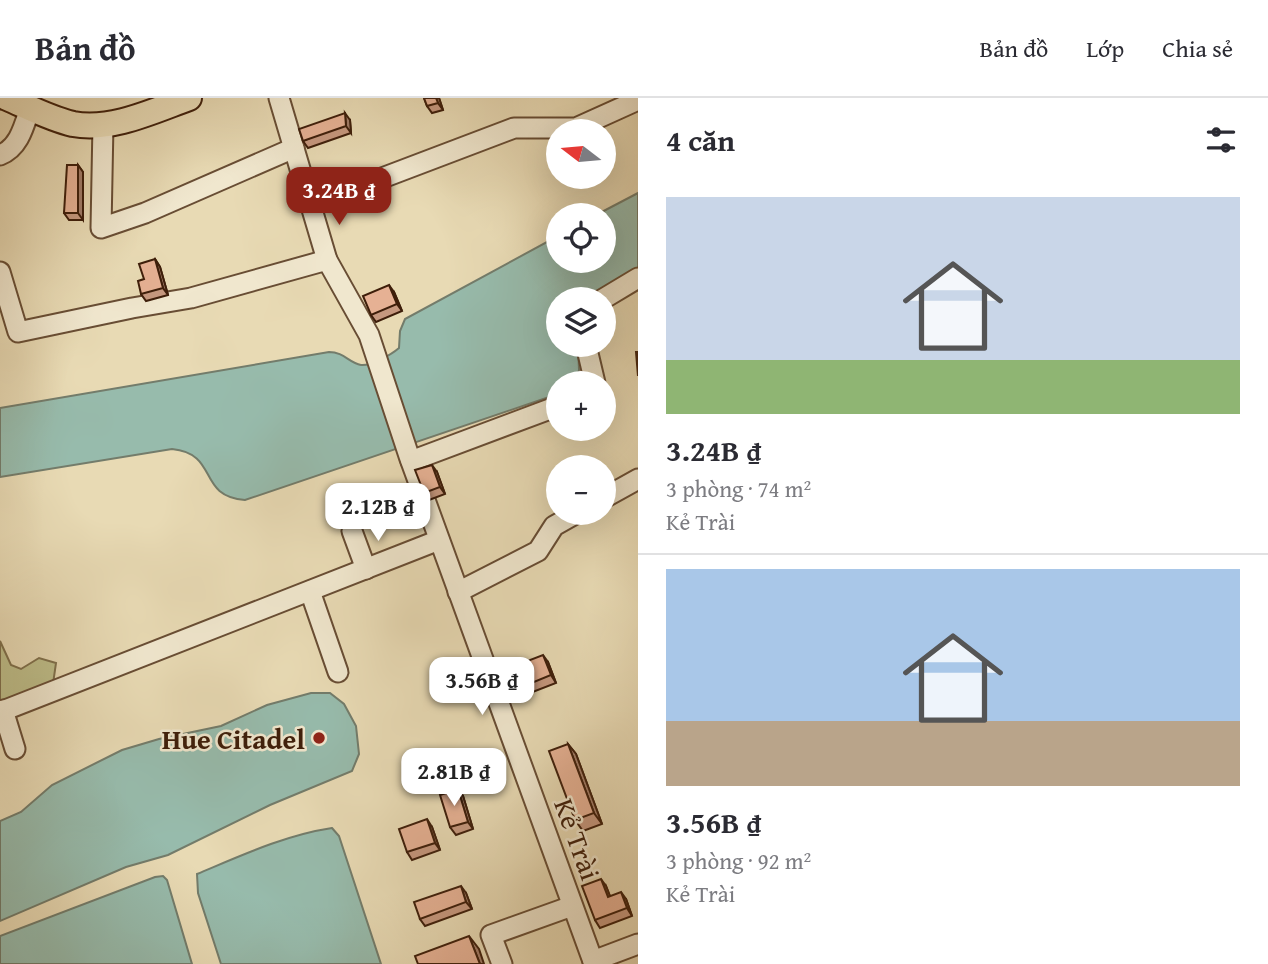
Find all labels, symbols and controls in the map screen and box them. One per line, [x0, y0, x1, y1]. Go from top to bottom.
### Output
text: Bản đồ [35, 24, 136, 72]
text: Bản đồ [980, 31, 1048, 66]
text: Lớp [1086, 31, 1124, 66]
text: Chia sẻ [1162, 31, 1233, 66]
text: 4 căn [666, 118, 735, 162]
north arrow [546, 119, 616, 189]
map controls [546, 119, 616, 525]
icon: filters [1202, 121, 1240, 159]
pin: 3.24B ₫ [274, 167, 404, 227]
text: 3.24B ₫ [302, 173, 376, 206]
button: locate [546, 203, 616, 273]
icon: home [890, 243, 1016, 369]
button: layers [546, 287, 616, 357]
button: + [546, 371, 616, 441]
text: 3.24B ₫ [666, 428, 762, 472]
button: − [546, 455, 616, 525]
text: 3 phòng · 74 m² [666, 472, 811, 505]
pin: 2.12B ₫ [313, 484, 443, 543]
text: 2.12B ₫ [341, 489, 415, 522]
text: Kẻ Trài [666, 505, 735, 538]
icon: home [890, 615, 1016, 741]
pin: 3.56B ₫ [417, 658, 547, 717]
text: 3.56B ₫ [445, 663, 519, 696]
place label: Hue Citadel [162, 718, 305, 759]
marker: Hue Citadel [311, 730, 327, 746]
pin: 2.81B ₫ [389, 748, 519, 808]
text: 2.81B ₫ [417, 754, 491, 787]
street label: Kẻ Trài [544, 792, 612, 886]
text: 3.56B ₫ [666, 800, 762, 844]
text: 3 phòng · 92 m² [666, 844, 811, 877]
text: Kẻ Trài [666, 877, 735, 910]

